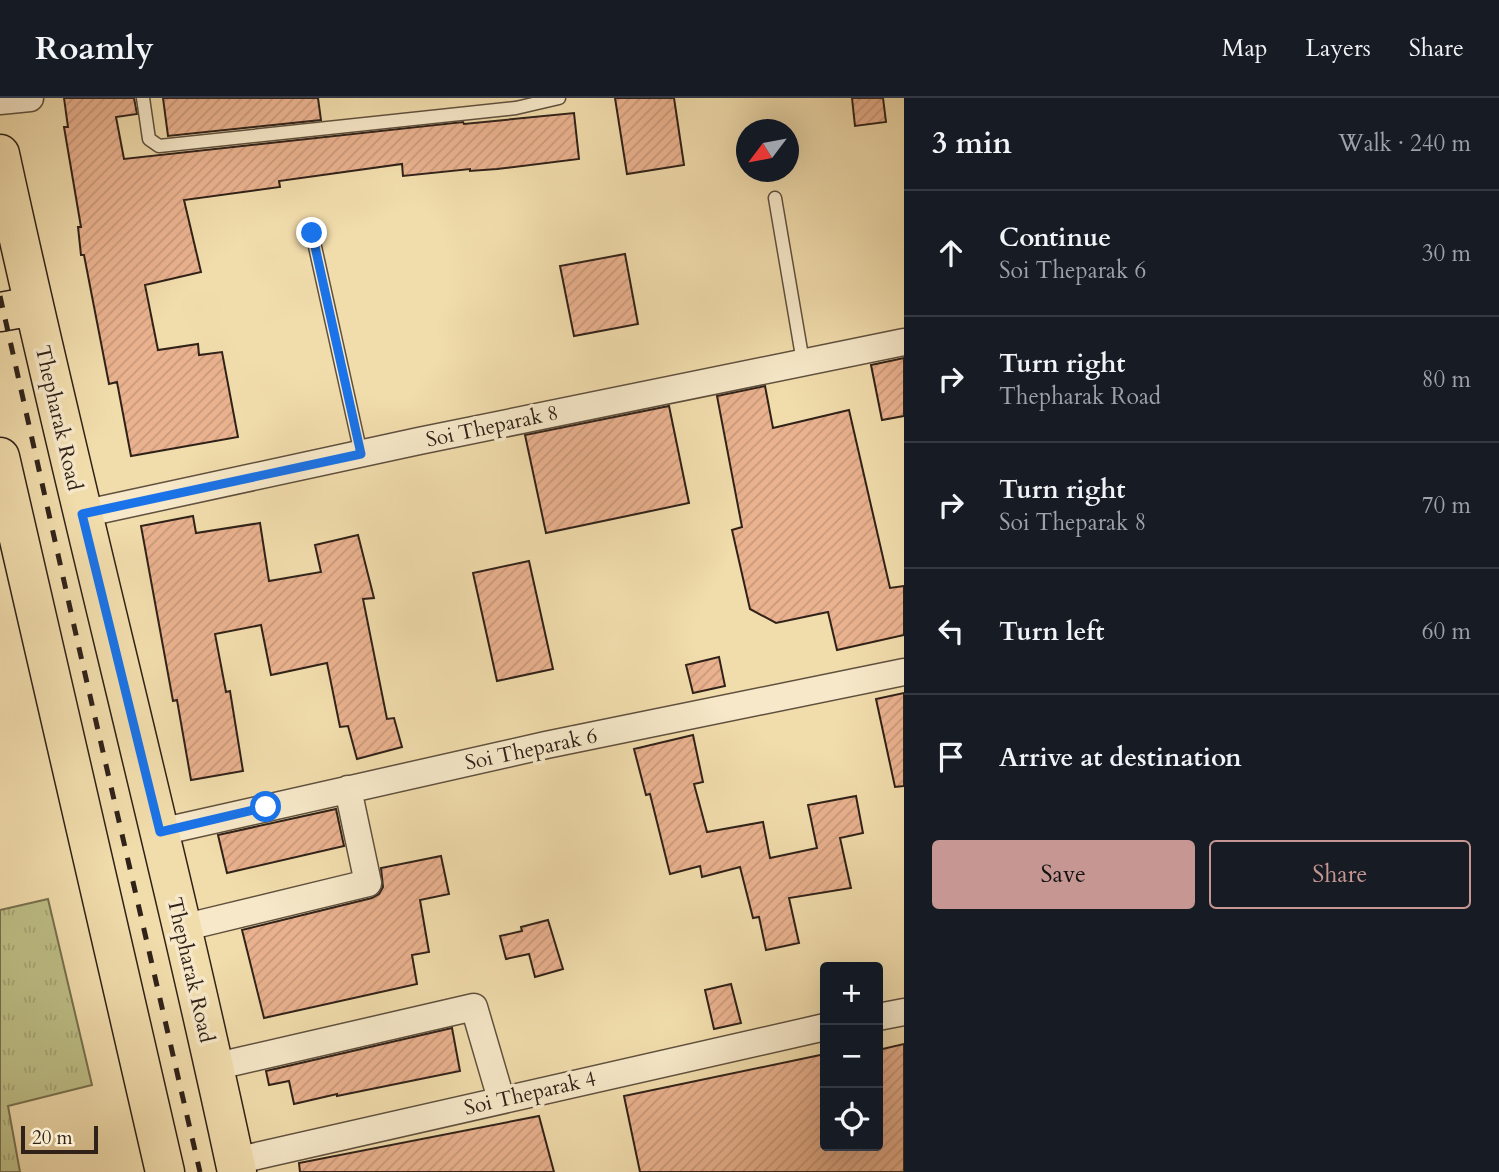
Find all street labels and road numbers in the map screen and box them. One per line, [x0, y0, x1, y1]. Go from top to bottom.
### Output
street label: Thepharak Road [28, 343, 89, 493]
street label: Soi Theparak 8 [423, 398, 561, 455]
street label: Soi Theparak 6 [462, 721, 600, 778]
street label: Thepharak Road [160, 895, 221, 1045]
street label: Soi Theparak 4 [461, 1064, 599, 1123]

